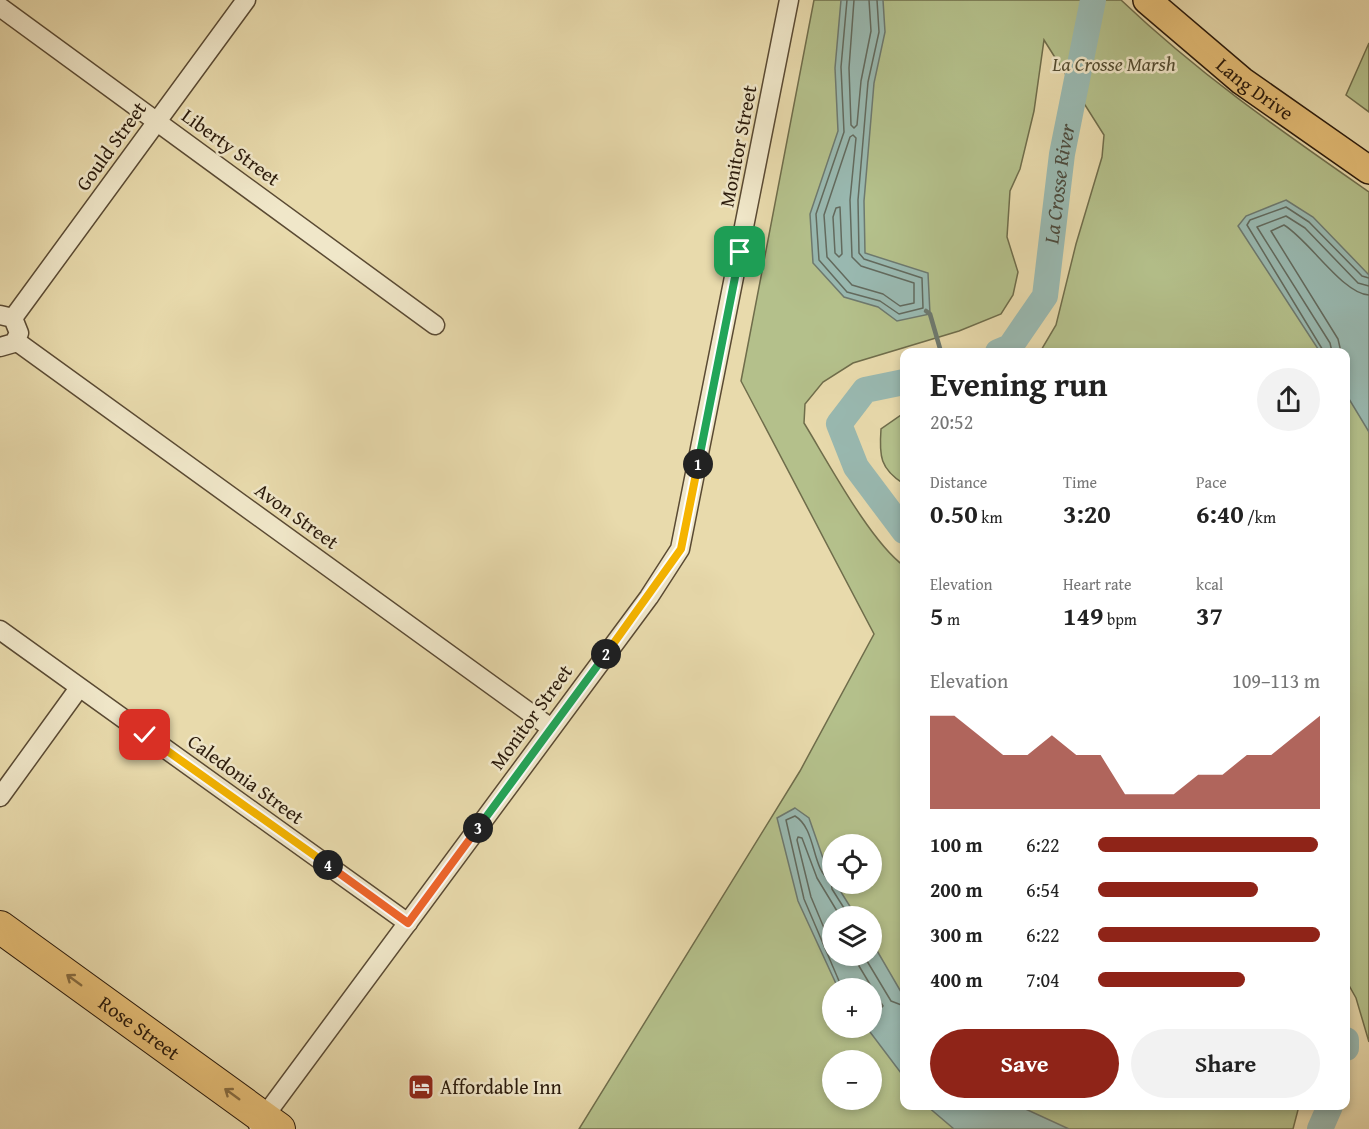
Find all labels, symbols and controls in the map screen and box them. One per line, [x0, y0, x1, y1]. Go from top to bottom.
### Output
park label: La Crosse Marsh [1051, 49, 1176, 78]
street label: Lang Drive [1210, 50, 1300, 127]
street label: Monitor Street [711, 82, 764, 210]
street label: Gould Street [68, 95, 153, 196]
street label: Liberty Street [176, 101, 286, 192]
water label: La Crosse River [1035, 120, 1083, 246]
pin [714, 226, 765, 277]
icon: arrive [723, 235, 756, 268]
text: Evening run [930, 360, 1107, 408]
button: share [1257, 368, 1320, 431]
text: 20:52 [930, 407, 973, 436]
pin: 1 [683, 449, 713, 479]
text: 1 [694, 452, 702, 476]
text: Distance [930, 470, 987, 494]
text: Time [1063, 470, 1097, 494]
text: Pace [1196, 470, 1227, 494]
street label: Avon Street [249, 475, 345, 556]
text: 0.50 [930, 494, 978, 533]
text: 3:20 [1063, 494, 1111, 533]
text: 6:40 [1196, 494, 1244, 533]
text: km [978, 505, 1002, 529]
text: /km [1244, 505, 1276, 529]
text: Elevation [930, 572, 993, 596]
text: Heart rate [1063, 572, 1132, 596]
text: kcal [1196, 572, 1223, 596]
text: 5 [930, 596, 943, 635]
text: 149 [1063, 596, 1103, 635]
text: 37 [1196, 596, 1223, 635]
text: m [943, 607, 960, 631]
text: bpm [1103, 607, 1137, 631]
pin: 2 [591, 639, 621, 669]
text: 2 [602, 642, 610, 666]
street label: Monitor Street [482, 658, 579, 775]
text: Elevation [930, 666, 1008, 695]
text: 109–113 m [1232, 666, 1320, 695]
pin [119, 709, 170, 760]
icon: check [128, 718, 161, 751]
street label: Caledonia Street [182, 726, 310, 831]
pin: 3 [463, 813, 493, 843]
text: 3 [474, 816, 482, 840]
text: 100 m [930, 830, 983, 859]
text: 6:22 [1026, 830, 1060, 859]
map controls [822, 834, 882, 1110]
button: locate [822, 834, 882, 894]
pin: 4 [313, 850, 343, 880]
text: 4 [324, 853, 332, 877]
text: 200 m [930, 875, 983, 904]
text: 6:54 [1026, 875, 1060, 904]
button: layers [822, 906, 882, 966]
text: 300 m [930, 920, 983, 949]
text: 6:22 [1026, 920, 1060, 949]
text: 400 m [930, 965, 983, 994]
text: 7:04 [1026, 965, 1060, 994]
one-way arrow [66, 974, 82, 986]
button: + [822, 978, 882, 1038]
street label: Rose Street [93, 988, 186, 1067]
button: Save [930, 1029, 1119, 1098]
button: Share [1131, 1029, 1320, 1098]
button: − [822, 1050, 882, 1110]
hotel icon: Affordable Inn [406, 1072, 436, 1102]
place label: Affordable Inn [440, 1072, 562, 1101]
one-way arrow [225, 1088, 241, 1100]

